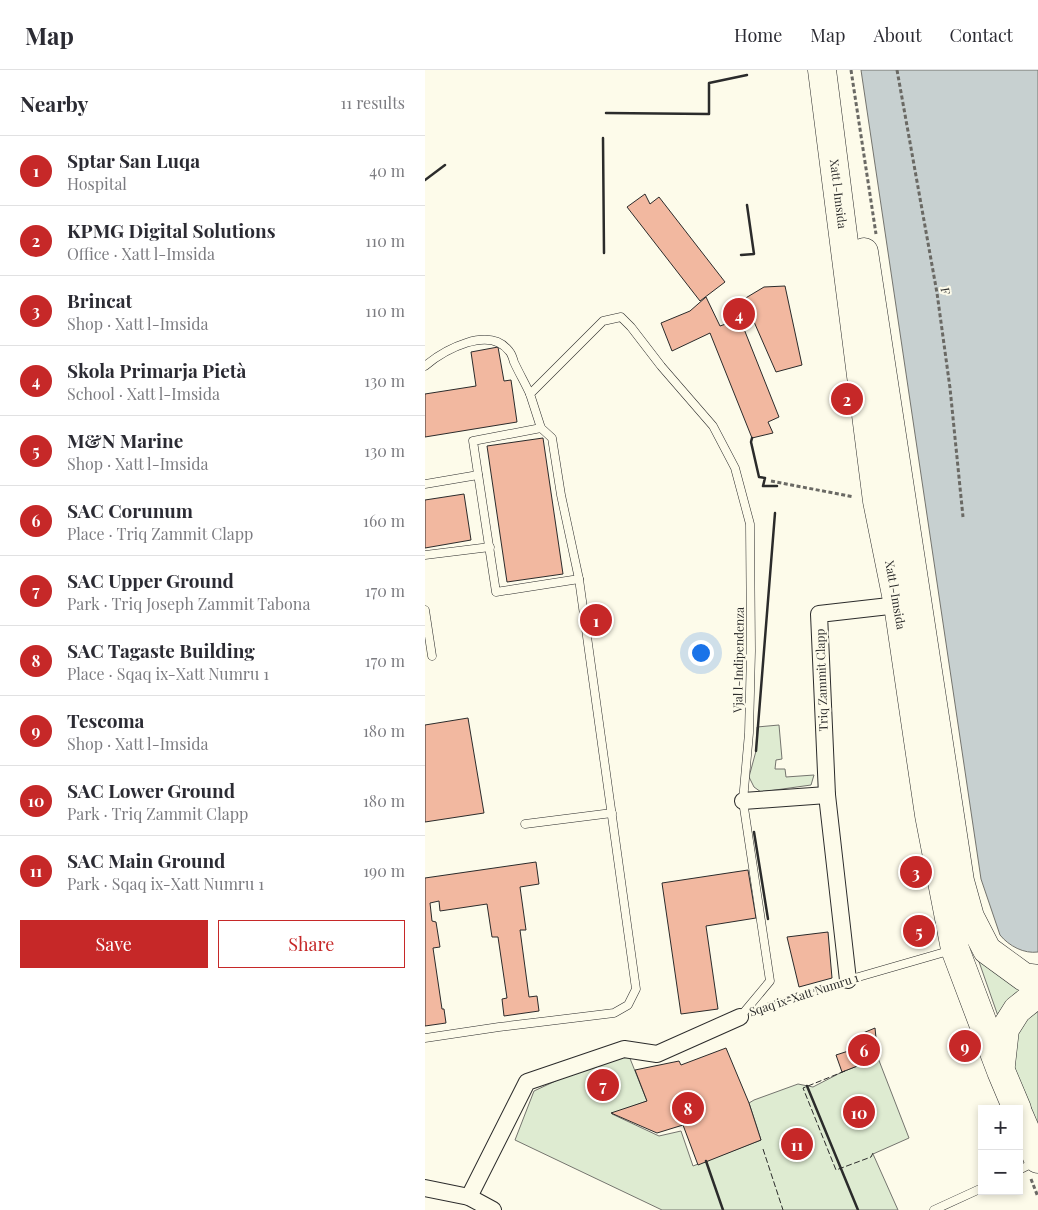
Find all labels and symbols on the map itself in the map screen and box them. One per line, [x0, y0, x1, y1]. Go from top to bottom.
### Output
street label: Xatt l-Imsida [827, 158, 851, 230]
street label: F [938, 286, 954, 296]
pin: 4 [723, 295, 755, 333]
pin: 2 [831, 380, 863, 418]
street label: Xatt l-Imsida [882, 559, 910, 631]
pin: 1 [580, 601, 612, 639]
street label: Vjal l-Indipendenza [729, 607, 747, 714]
street label: Triq Zammit Clapp [811, 628, 831, 732]
your location [688, 640, 714, 666]
pin: 3 [900, 853, 932, 891]
pin: 5 [903, 912, 935, 950]
street label: Sqaq ix-Xatt Numru 1 [747, 969, 861, 1019]
pin: 9 [949, 1027, 981, 1065]
pin: 6 [848, 1031, 880, 1069]
pin: 7 [587, 1066, 619, 1104]
pin: 8 [672, 1089, 704, 1127]
pin: 10 [843, 1093, 875, 1131]
pin: 11 [781, 1125, 813, 1163]

